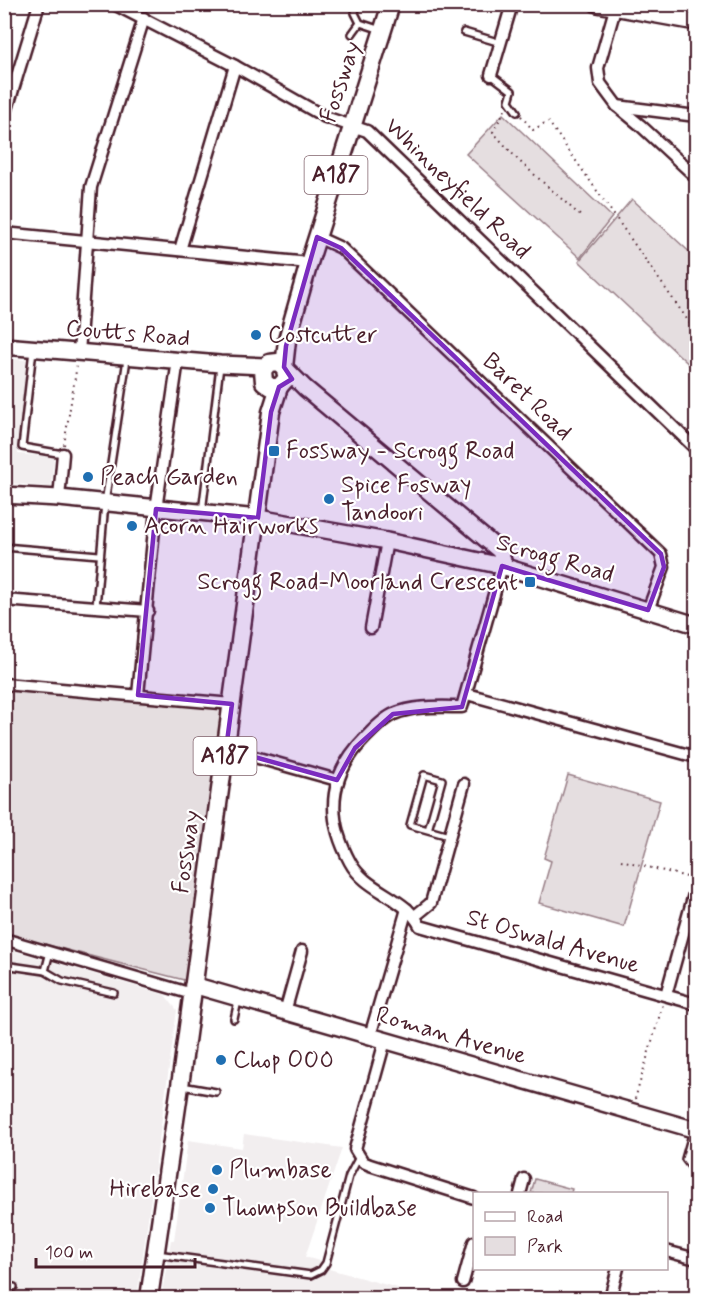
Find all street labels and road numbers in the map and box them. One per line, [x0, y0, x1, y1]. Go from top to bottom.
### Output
street label: Fossway [313, 37, 369, 127]
street label: Whinneyfield Road [377, 111, 537, 267]
road number: A187 [304, 156, 368, 194]
street label: Coutts Road [65, 313, 191, 355]
street label: Baret Road [475, 346, 579, 448]
street label: Scrogg Road [492, 527, 617, 593]
road number: A187 [194, 737, 256, 775]
street label: Fossway [166, 808, 208, 896]
street label: St Oswald Avenue [463, 902, 643, 982]
street label: Roman Avenue [372, 1000, 530, 1072]

